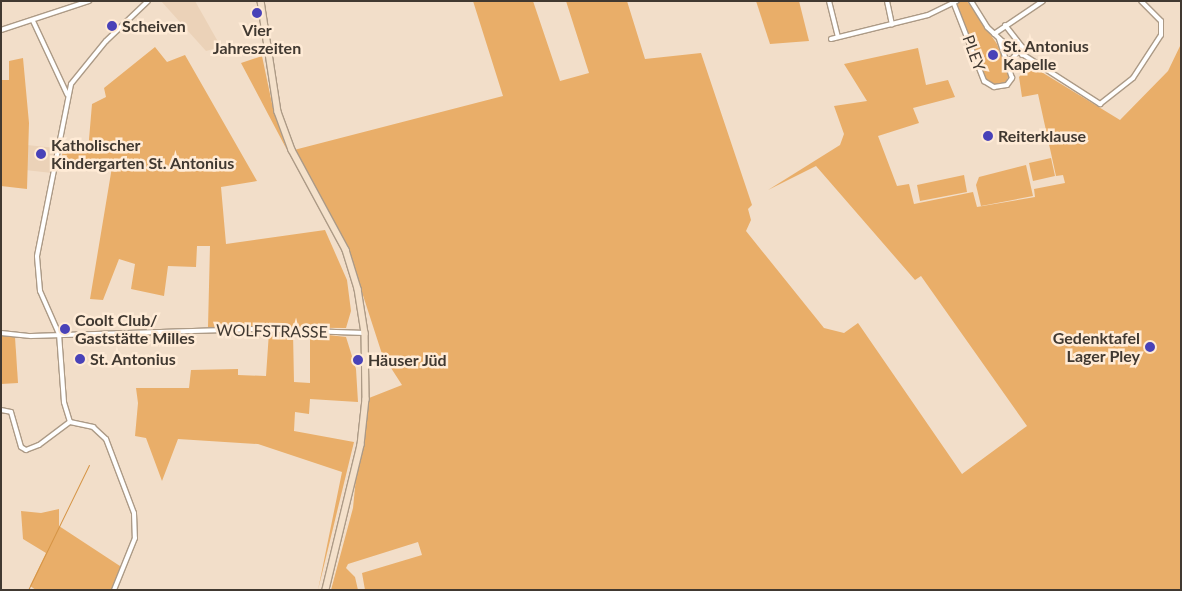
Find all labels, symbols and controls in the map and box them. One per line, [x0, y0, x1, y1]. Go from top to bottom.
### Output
marker: Vier Jahreszeiten [251, 7, 263, 19]
place label: Scheiven [122, 16, 186, 36]
marker: Scheiven [106, 20, 118, 32]
place label: Vier Jahreszeiten [213, 20, 301, 58]
street label: PLEY [959, 32, 989, 74]
place label: St. Antonius Kapelle [1003, 36, 1089, 74]
marker: St. Antonius Kapelle [987, 49, 999, 61]
place label: Reiterklause [998, 126, 1086, 146]
marker: Reiterklause [982, 130, 994, 142]
place label: Katholischer Kindergarten St. Antonius [51, 135, 235, 173]
marker: Katholischer Kindergarten St. Antonius [35, 148, 47, 160]
place label: Coolt Club/ Gaststätte Milles [75, 310, 195, 348]
street label: WOLFSTRASSE [216, 320, 328, 342]
marker: Coolt Club/ Gaststätte Milles [59, 323, 71, 335]
place label: Gedenktafel Lager Pley [1053, 328, 1140, 366]
marker: Gedenktafel Lager Pley [1144, 341, 1156, 353]
place label: St. Antonius [90, 349, 176, 369]
place label: Häuser Jüd [368, 350, 447, 370]
marker: St. Antonius [74, 353, 86, 365]
marker: Häuser Jüd [352, 354, 364, 366]

